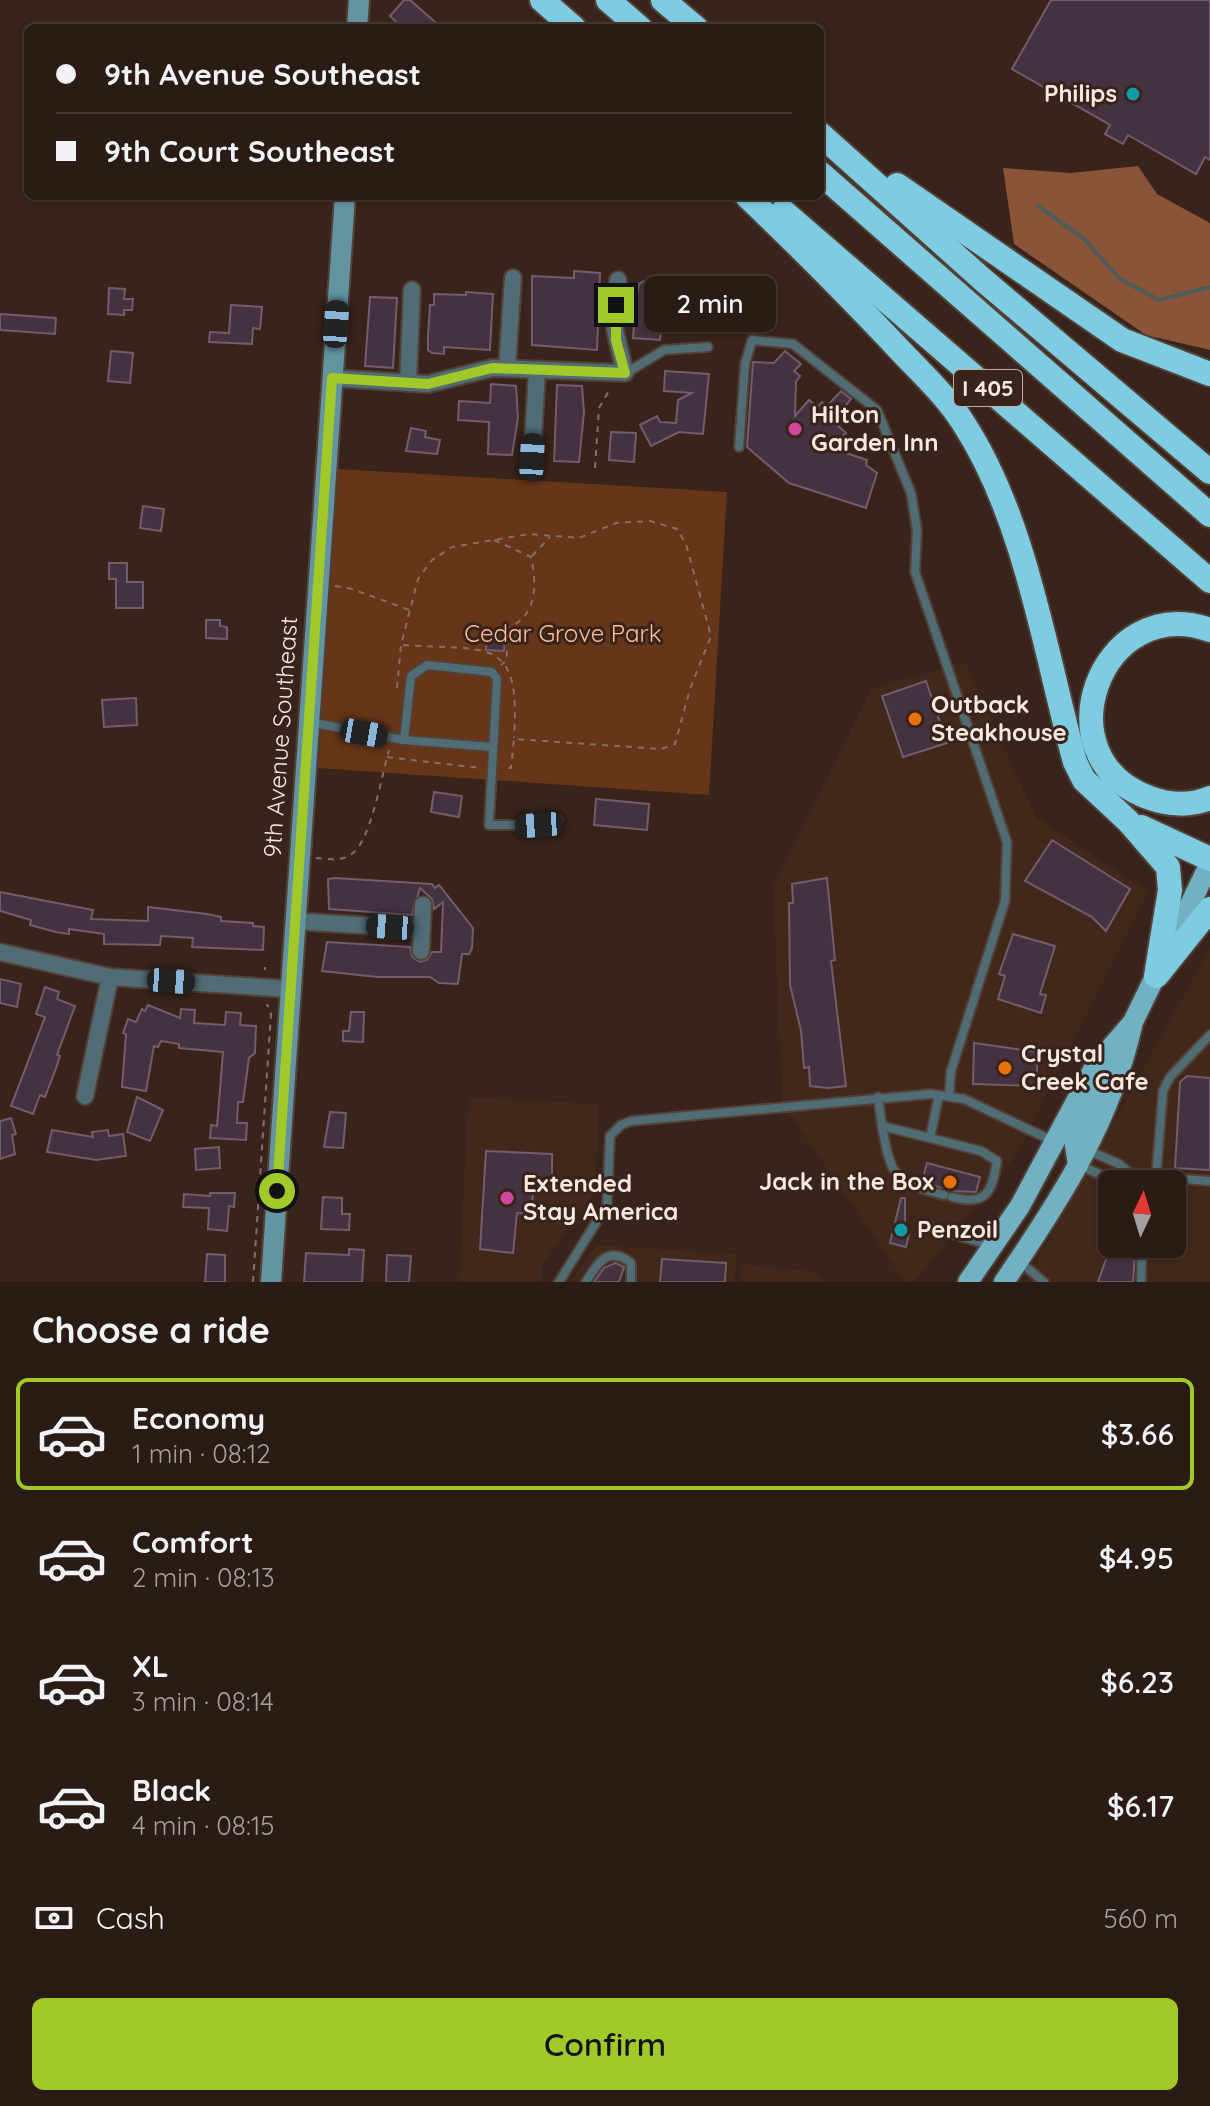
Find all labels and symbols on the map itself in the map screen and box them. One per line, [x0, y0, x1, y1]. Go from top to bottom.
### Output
place label: Philips [1044, 78, 1117, 108]
marker: Philips [1124, 85, 1142, 103]
callout: 2 min [644, 277, 776, 333]
route end [598, 287, 634, 323]
car [322, 299, 350, 349]
road number: I 405 [954, 370, 1022, 406]
place label: Hilton Garden Inn [811, 399, 938, 457]
marker: Hilton Garden Inn [786, 420, 804, 438]
car [519, 432, 545, 482]
street label: 9th Avenue Southeast [257, 616, 303, 858]
park label: Cedar Grove Park [464, 618, 662, 648]
place label: Outback Steakhouse [931, 689, 1067, 747]
marker: Outback Steakhouse [906, 710, 924, 728]
car [338, 717, 390, 749]
car [514, 811, 564, 839]
car [365, 913, 415, 941]
car [146, 967, 196, 995]
place label: Crystal Creek Cafe [1021, 1038, 1149, 1096]
marker: Crystal Creek Cafe [996, 1059, 1014, 1077]
place label: Jack in the Box [759, 1166, 934, 1196]
place label: Extended Stay America [523, 1168, 678, 1226]
north arrow [1098, 1170, 1186, 1258]
route start [259, 1173, 295, 1209]
marker: Jack in the Box [941, 1173, 959, 1191]
marker: Extended Stay America [498, 1189, 516, 1207]
place label: Penzoil [917, 1214, 998, 1244]
marker: Penzoil [892, 1221, 910, 1239]

